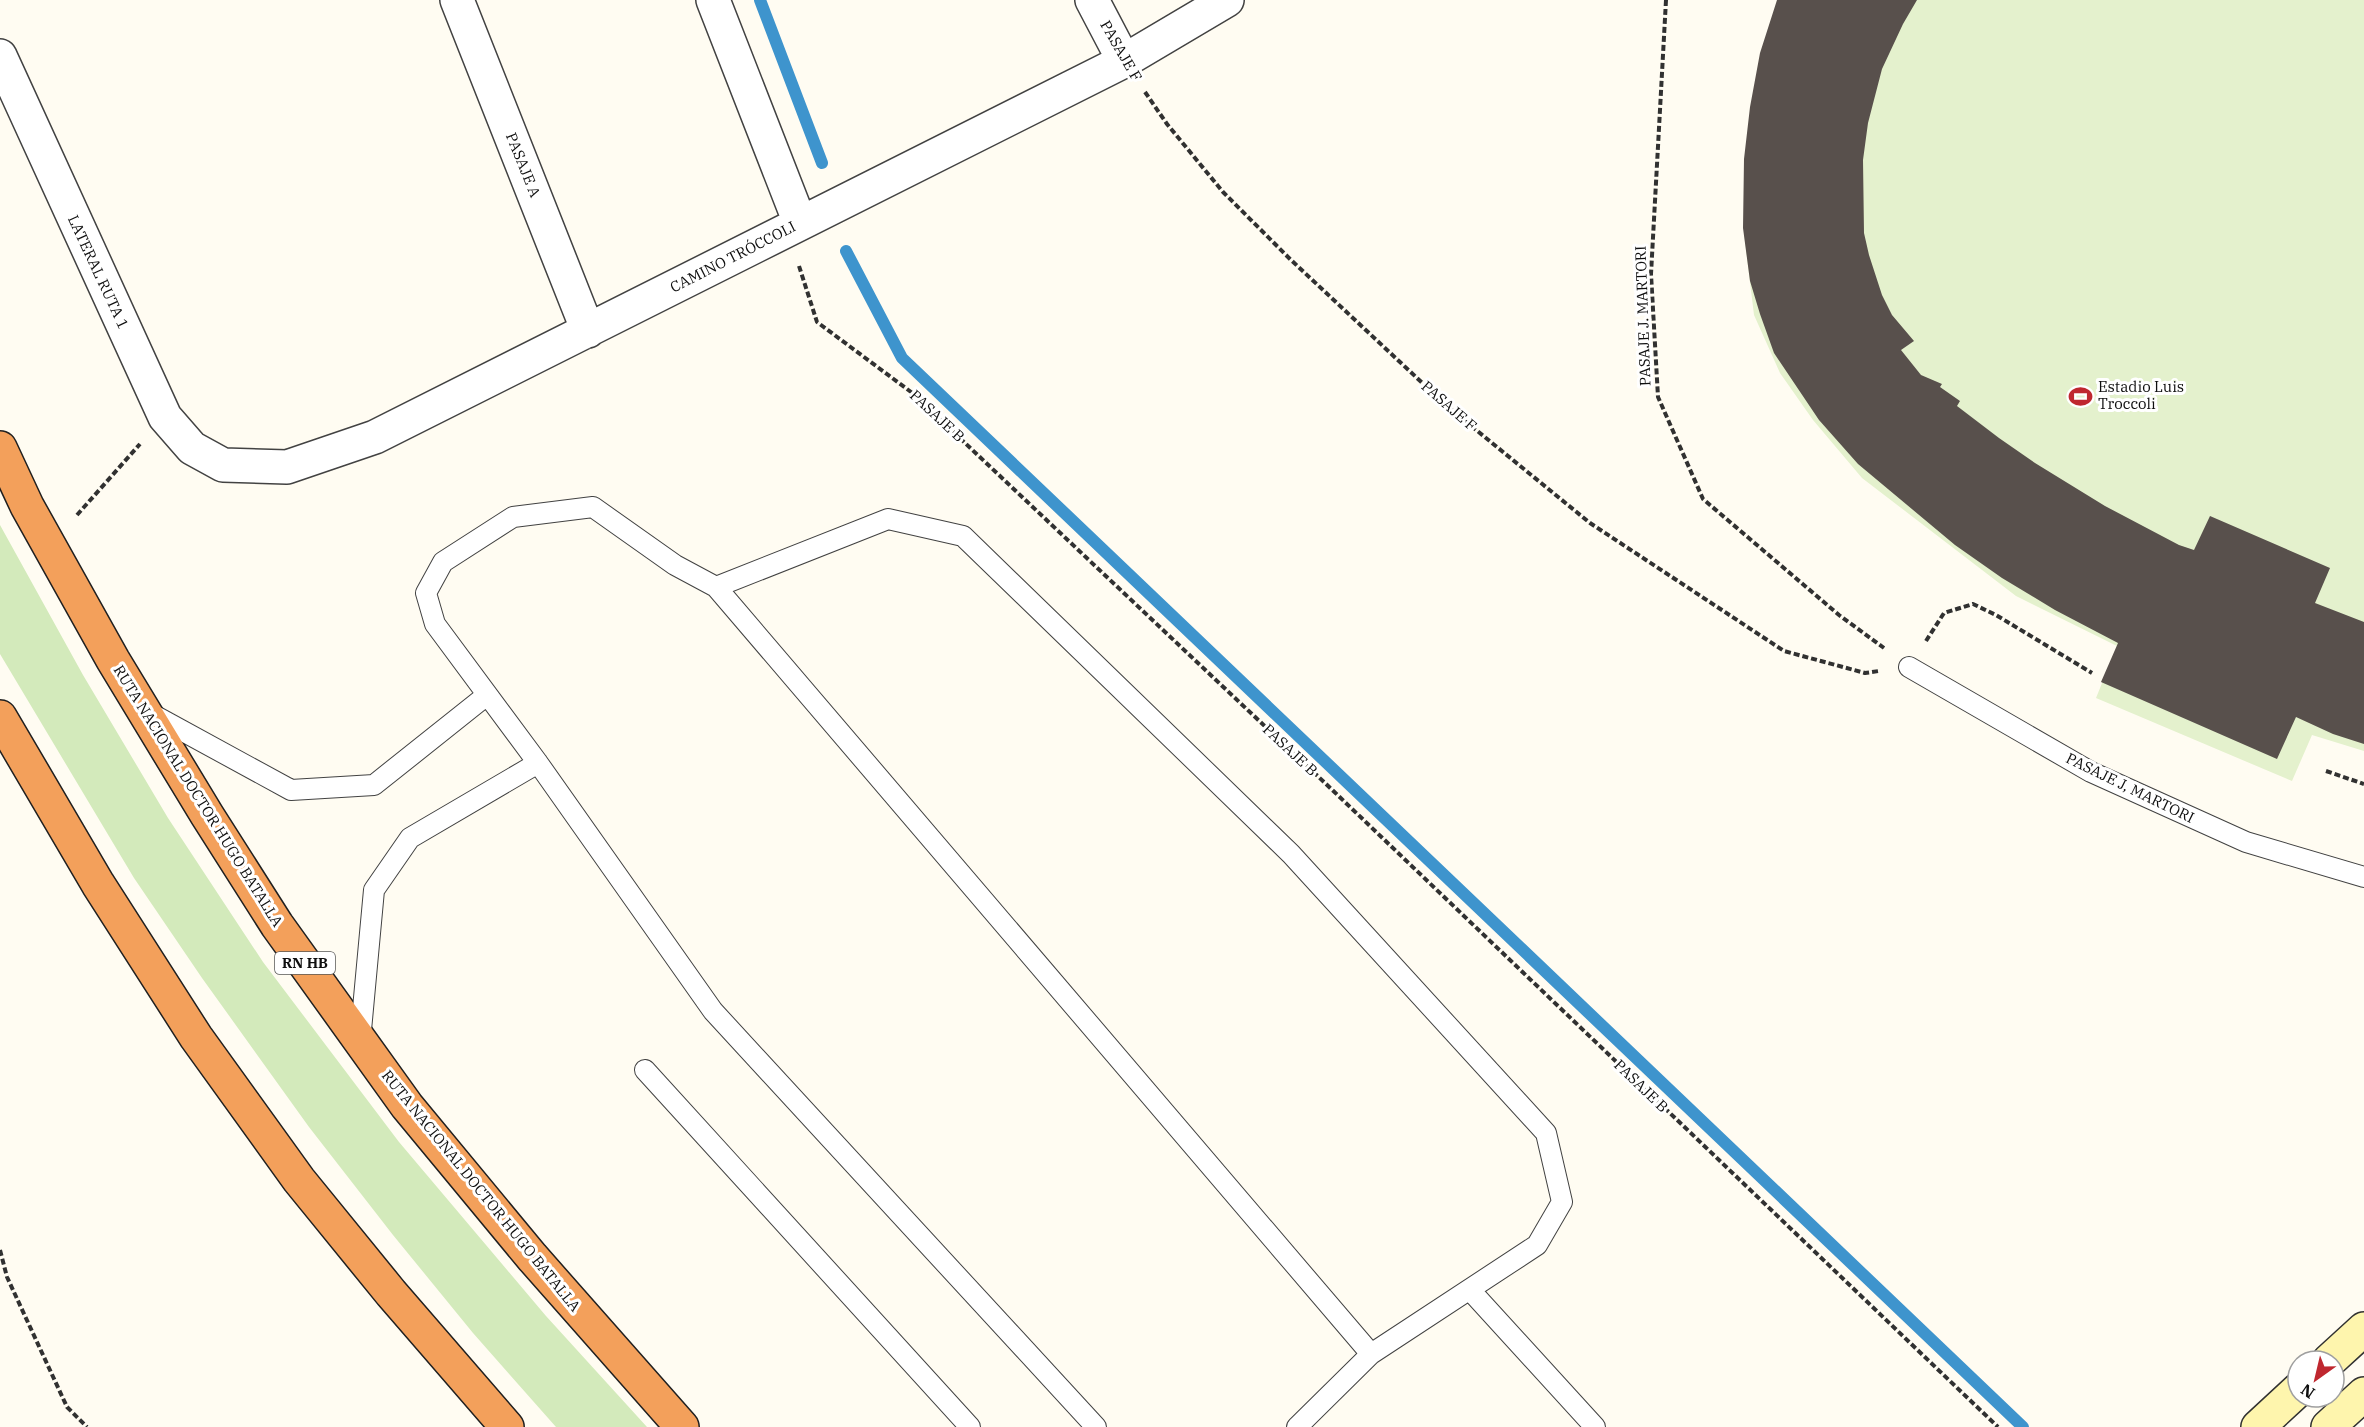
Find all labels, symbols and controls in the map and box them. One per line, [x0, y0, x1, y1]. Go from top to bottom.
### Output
street label: PASAJE F [1096, 17, 1147, 85]
street label: PASAJE A [502, 130, 545, 201]
street label: LATERAL RUTA 1 [64, 212, 133, 332]
street label: CAMINO TRÓCCOLI [667, 217, 799, 296]
street label: PASAJE J. MARTORI [1631, 245, 1654, 387]
street label: PASAJE F [1418, 376, 1481, 435]
place label: Estadio Luis Troccoli [2098, 377, 2184, 413]
sports icon: Estadio Luis Troccoli [2067, 383, 2093, 409]
street label: PASAJE B [906, 385, 969, 446]
street label: RUTA NACIONAL DOCTOR HUGO BATALLA [110, 661, 288, 931]
street label: PASAJE B [1259, 719, 1322, 780]
street label: PASAJE J, MARTORI [2063, 748, 2198, 827]
road number: RN HB [275, 952, 335, 974]
street label: PASAJE B [1610, 1055, 1672, 1116]
street label: RUTA NACIONAL DOCTOR HUGO BATALLA [378, 1066, 585, 1316]
north arrow [2286, 1349, 2346, 1409]
text: N [2297, 1380, 2318, 1403]

